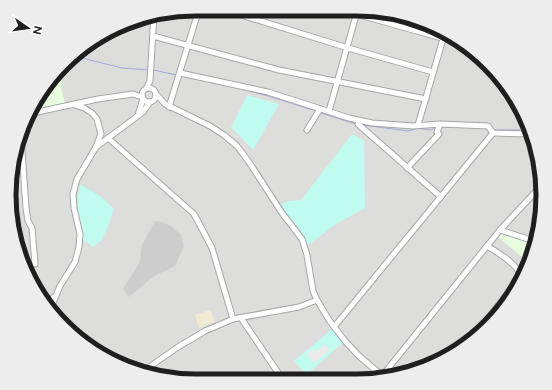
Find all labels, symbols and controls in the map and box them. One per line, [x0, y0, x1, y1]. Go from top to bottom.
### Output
north arrow [8, 8, 48, 48]
text: N [30, 25, 45, 36]

